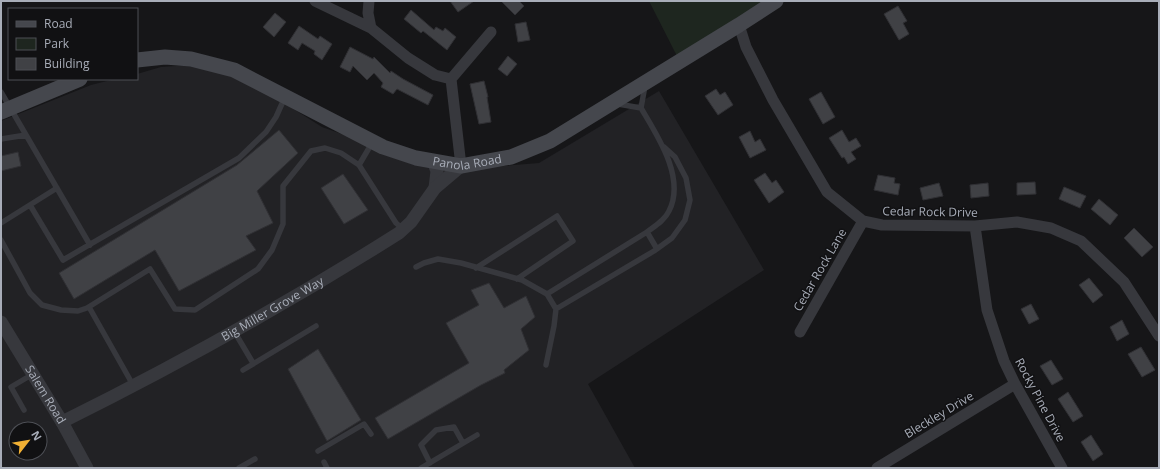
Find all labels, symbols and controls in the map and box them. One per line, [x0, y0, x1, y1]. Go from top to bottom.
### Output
legend [8, 8, 138, 80]
text: Road [44, 15, 73, 32]
text: Park [44, 35, 70, 52]
text: Building [44, 55, 90, 72]
street label: Panola Road [431, 150, 503, 174]
street label: Cedar Rock Drive [882, 202, 978, 221]
street label: Cedar Rock Lane [789, 225, 850, 314]
street label: Big Miller Grove Way [218, 272, 328, 345]
street label: Rocky Pine Drive [1011, 355, 1070, 445]
street label: Salem Road [21, 362, 70, 427]
street label: Bleckley Drive [901, 387, 977, 442]
north arrow [8, 421, 48, 461]
text: N [28, 428, 46, 443]

